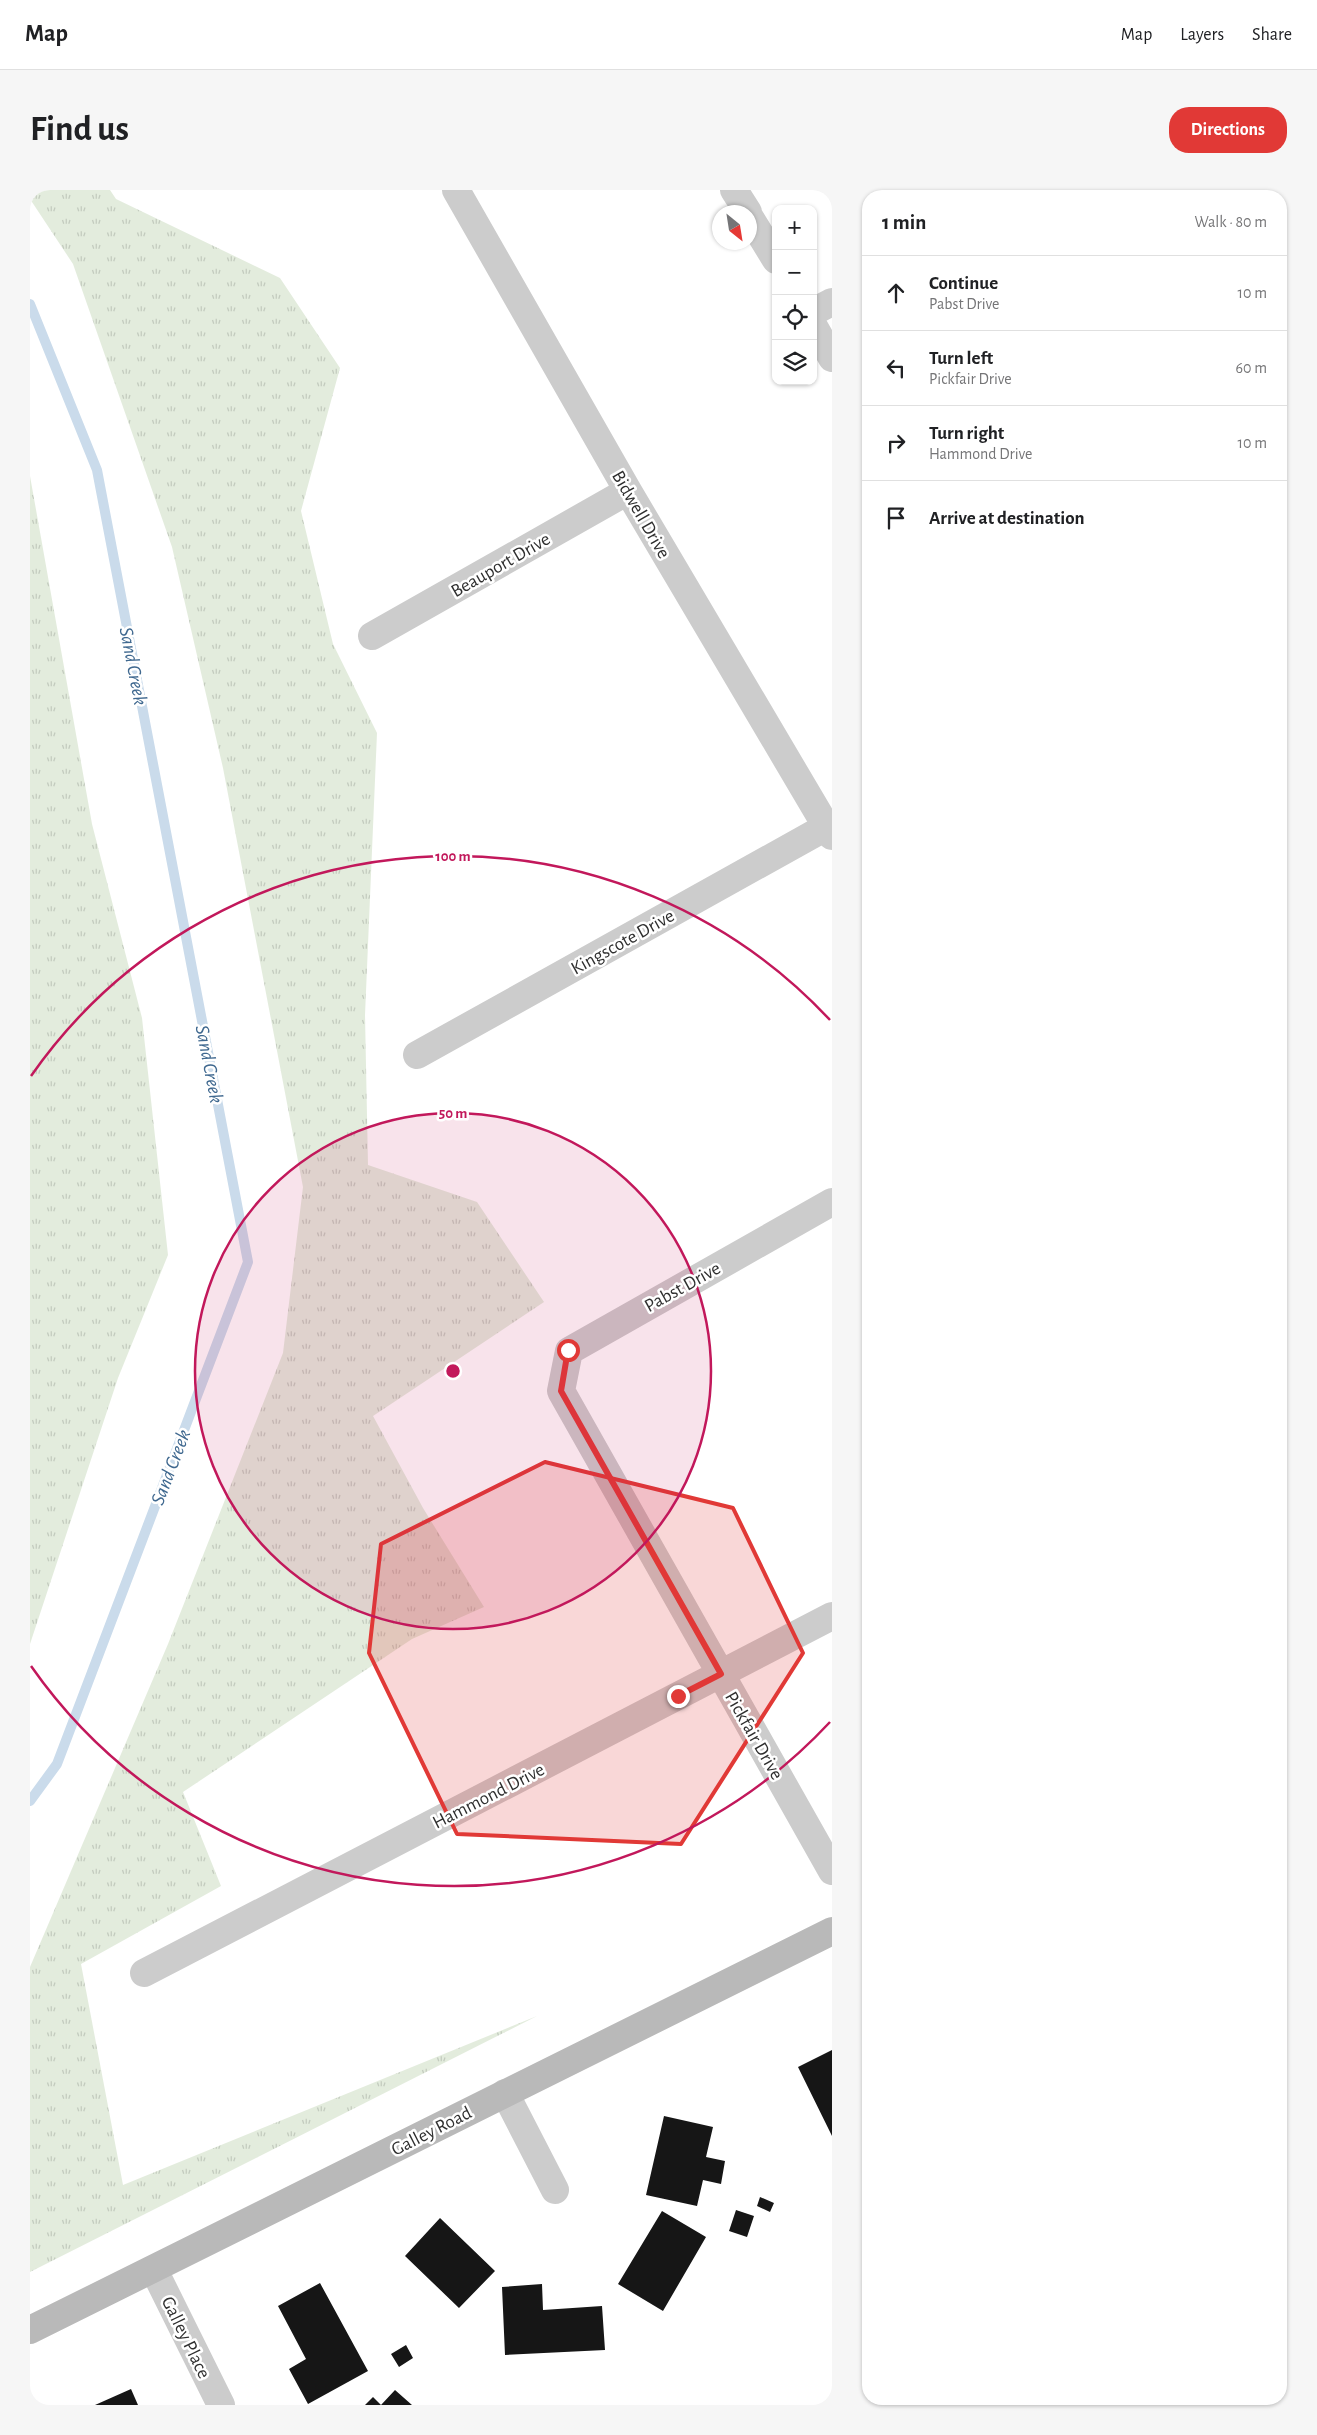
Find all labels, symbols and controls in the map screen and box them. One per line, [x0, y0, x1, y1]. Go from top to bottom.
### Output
text: Map [25, 22, 68, 46]
text: Map [1121, 26, 1152, 44]
text: Layers [1180, 26, 1224, 44]
text: Share [1252, 26, 1292, 44]
button: Directions [1169, 107, 1287, 153]
text: Find us [30, 112, 129, 147]
north arrow [712, 205, 757, 250]
map controls [772, 205, 817, 385]
button: + [772, 205, 817, 250]
text: 1 min [882, 212, 926, 233]
text: Walk · 80 m [1195, 214, 1267, 230]
button: − [772, 250, 817, 295]
text: Continue [929, 274, 998, 293]
icon: ahead [882, 279, 910, 307]
text: 10 m [1238, 285, 1267, 301]
button: locate [772, 295, 817, 340]
text: Pabst Drive [929, 296, 999, 312]
button: layers [772, 340, 817, 385]
text: Turn left [929, 349, 993, 368]
icon: left [882, 354, 910, 382]
text: 60 m [1236, 360, 1267, 376]
text: Pickfair Drive [929, 371, 1012, 387]
text: Turn right [929, 424, 1004, 443]
icon: right [882, 429, 910, 457]
text: 10 m [1238, 435, 1267, 451]
text: Hammond Drive [929, 446, 1032, 462]
street label: Bidwell Drive [608, 468, 673, 562]
icon: arrive [882, 504, 910, 532]
text: Arrive at destination [929, 509, 1085, 528]
street label: Beauport Drive [448, 529, 554, 601]
water label: Sand Creek [116, 626, 150, 707]
text: 100 m [435, 849, 471, 864]
street label: Kingscote Drive [568, 906, 678, 978]
water label: Sand Creek [192, 1024, 226, 1105]
text: 50 m [439, 1106, 467, 1121]
street label: Pabst Drive [642, 1259, 724, 1316]
route start [557, 1339, 580, 1362]
centre of rings [444, 1362, 462, 1380]
water label: Sand Creek [147, 1427, 194, 1508]
route end [667, 1685, 690, 1708]
street label: Pickfair Drive [721, 1688, 786, 1783]
street label: Hammond Drive [430, 1760, 548, 1833]
street label: Galley Road [389, 2103, 475, 2160]
street label: Galley Place [158, 2294, 214, 2382]

